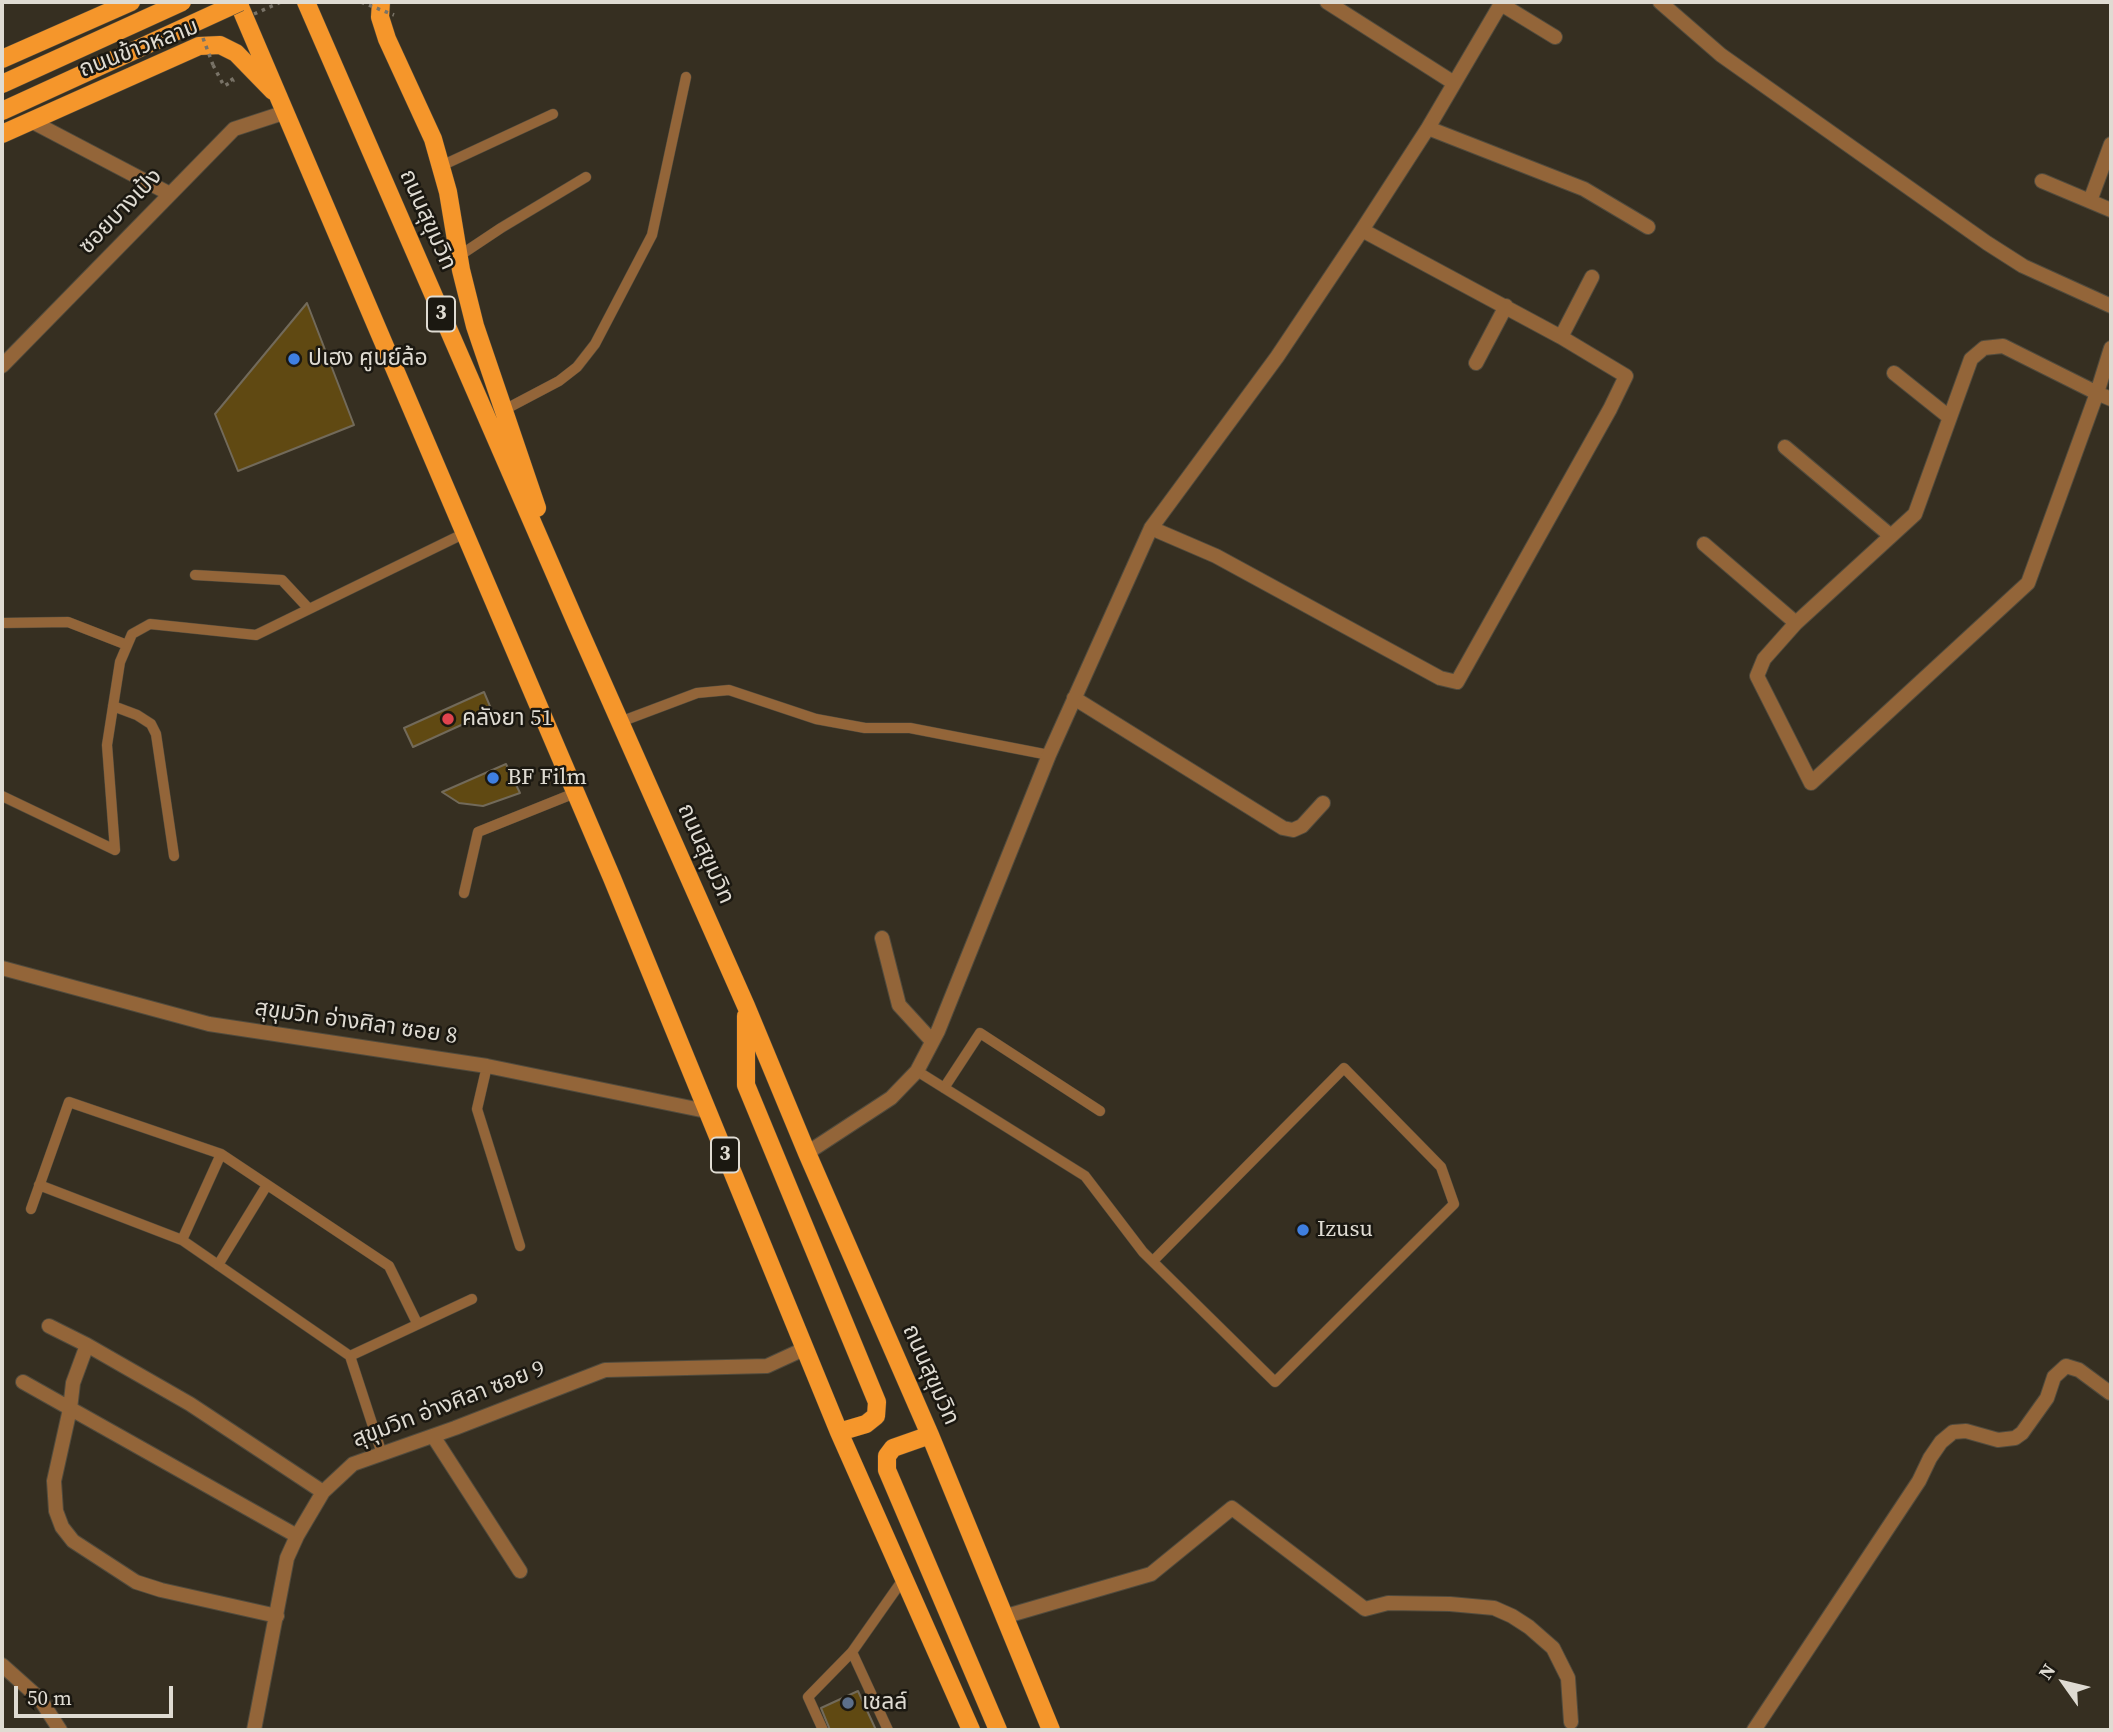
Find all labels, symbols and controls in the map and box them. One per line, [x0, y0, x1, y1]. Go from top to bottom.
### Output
street label: ถนนข้าวหลาม [76, 14, 202, 84]
street label: ซอยบางเป้ง [74, 164, 168, 260]
street label: ถนนสุขุมวิท [393, 165, 461, 275]
road number: 3 [427, 296, 455, 332]
place label: ปเฮง ศูนย์ล้อ [308, 345, 428, 373]
marker: ปเฮง ศูนย์ล้อ [286, 351, 302, 367]
place label: คลังยา 51 [462, 705, 553, 733]
marker: คลังยา 51 [440, 711, 456, 727]
place label: BF Film [507, 764, 587, 792]
marker: BF Film [485, 770, 501, 786]
street label: ถนนสุขุมวิท [671, 799, 739, 909]
street label: สุขุมวิท อ่างศิลา ซอย 8 [253, 995, 459, 1051]
road number: 3 [711, 1138, 739, 1172]
place label: Izusu [1317, 1216, 1373, 1244]
marker: Izusu [1295, 1222, 1311, 1238]
street label: ถนนสุขุมวิท [896, 1320, 964, 1430]
street label: สุขุมวิท อ่างศิลา ซอย 9 [349, 1356, 549, 1454]
north arrow [2029, 1648, 2099, 1718]
text: N [2032, 1658, 2061, 1684]
scale bar [18, 1672, 177, 1716]
text: 50 m [27, 1683, 72, 1712]
place label: เชลล์ [862, 1689, 907, 1717]
marker: เชลล์ [840, 1695, 856, 1711]

